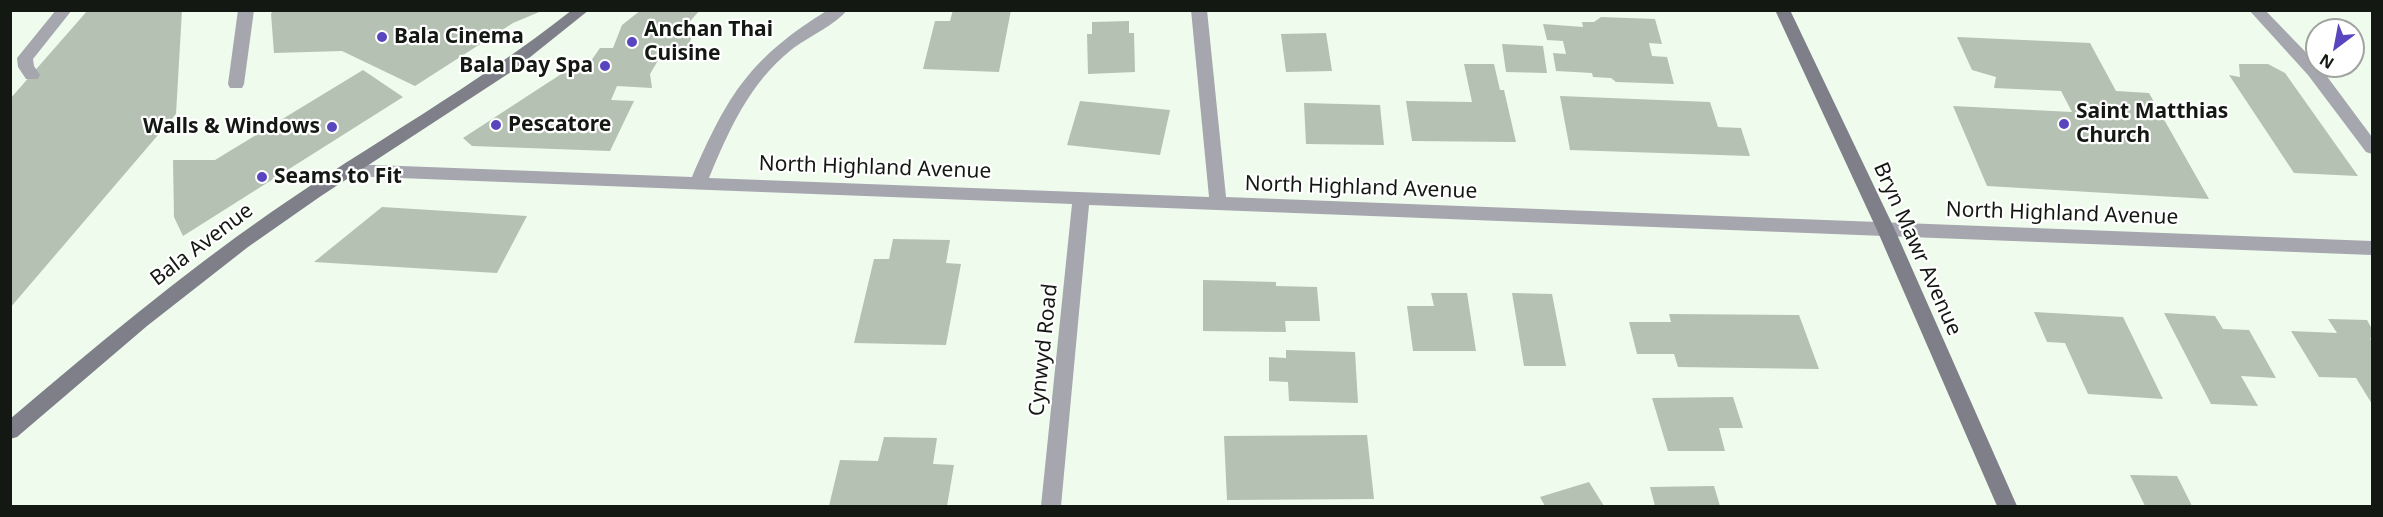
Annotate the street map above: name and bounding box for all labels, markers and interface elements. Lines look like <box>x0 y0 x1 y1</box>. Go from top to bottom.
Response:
place label: Anchan Thai Cuisine <box>644 17 773 67</box>
north arrow <box>2305 18 2365 78</box>
place label: Bala Cinema <box>394 24 524 50</box>
marker: Bala Cinema <box>375 30 389 44</box>
marker: Anchan Thai Cuisine <box>625 35 639 49</box>
text: N <box>2315 49 2338 74</box>
place label: Bala Day Spa <box>459 53 593 79</box>
marker: Bala Day Spa <box>598 59 612 73</box>
place label: Saint Matthias Church <box>2076 99 2228 149</box>
place label: Pescatore <box>508 112 611 138</box>
place label: Walls & Windows <box>143 114 320 140</box>
marker: Saint Matthias Church <box>2057 117 2071 131</box>
marker: Pescatore <box>489 118 503 132</box>
marker: Walls & Windows <box>325 120 339 134</box>
street label: North Highland Avenue <box>758 151 992 185</box>
street label: Bryn Mawr Avenue <box>1868 159 1966 339</box>
place label: Seams to Fit <box>274 164 402 190</box>
marker: Seams to Fit <box>255 170 269 184</box>
street label: North Highland Avenue <box>1244 171 1478 205</box>
street label: North Highland Avenue <box>1945 197 2179 231</box>
street label: Bala Avenue <box>146 198 258 292</box>
street label: Cynwyd Road <box>1025 283 1063 417</box>

